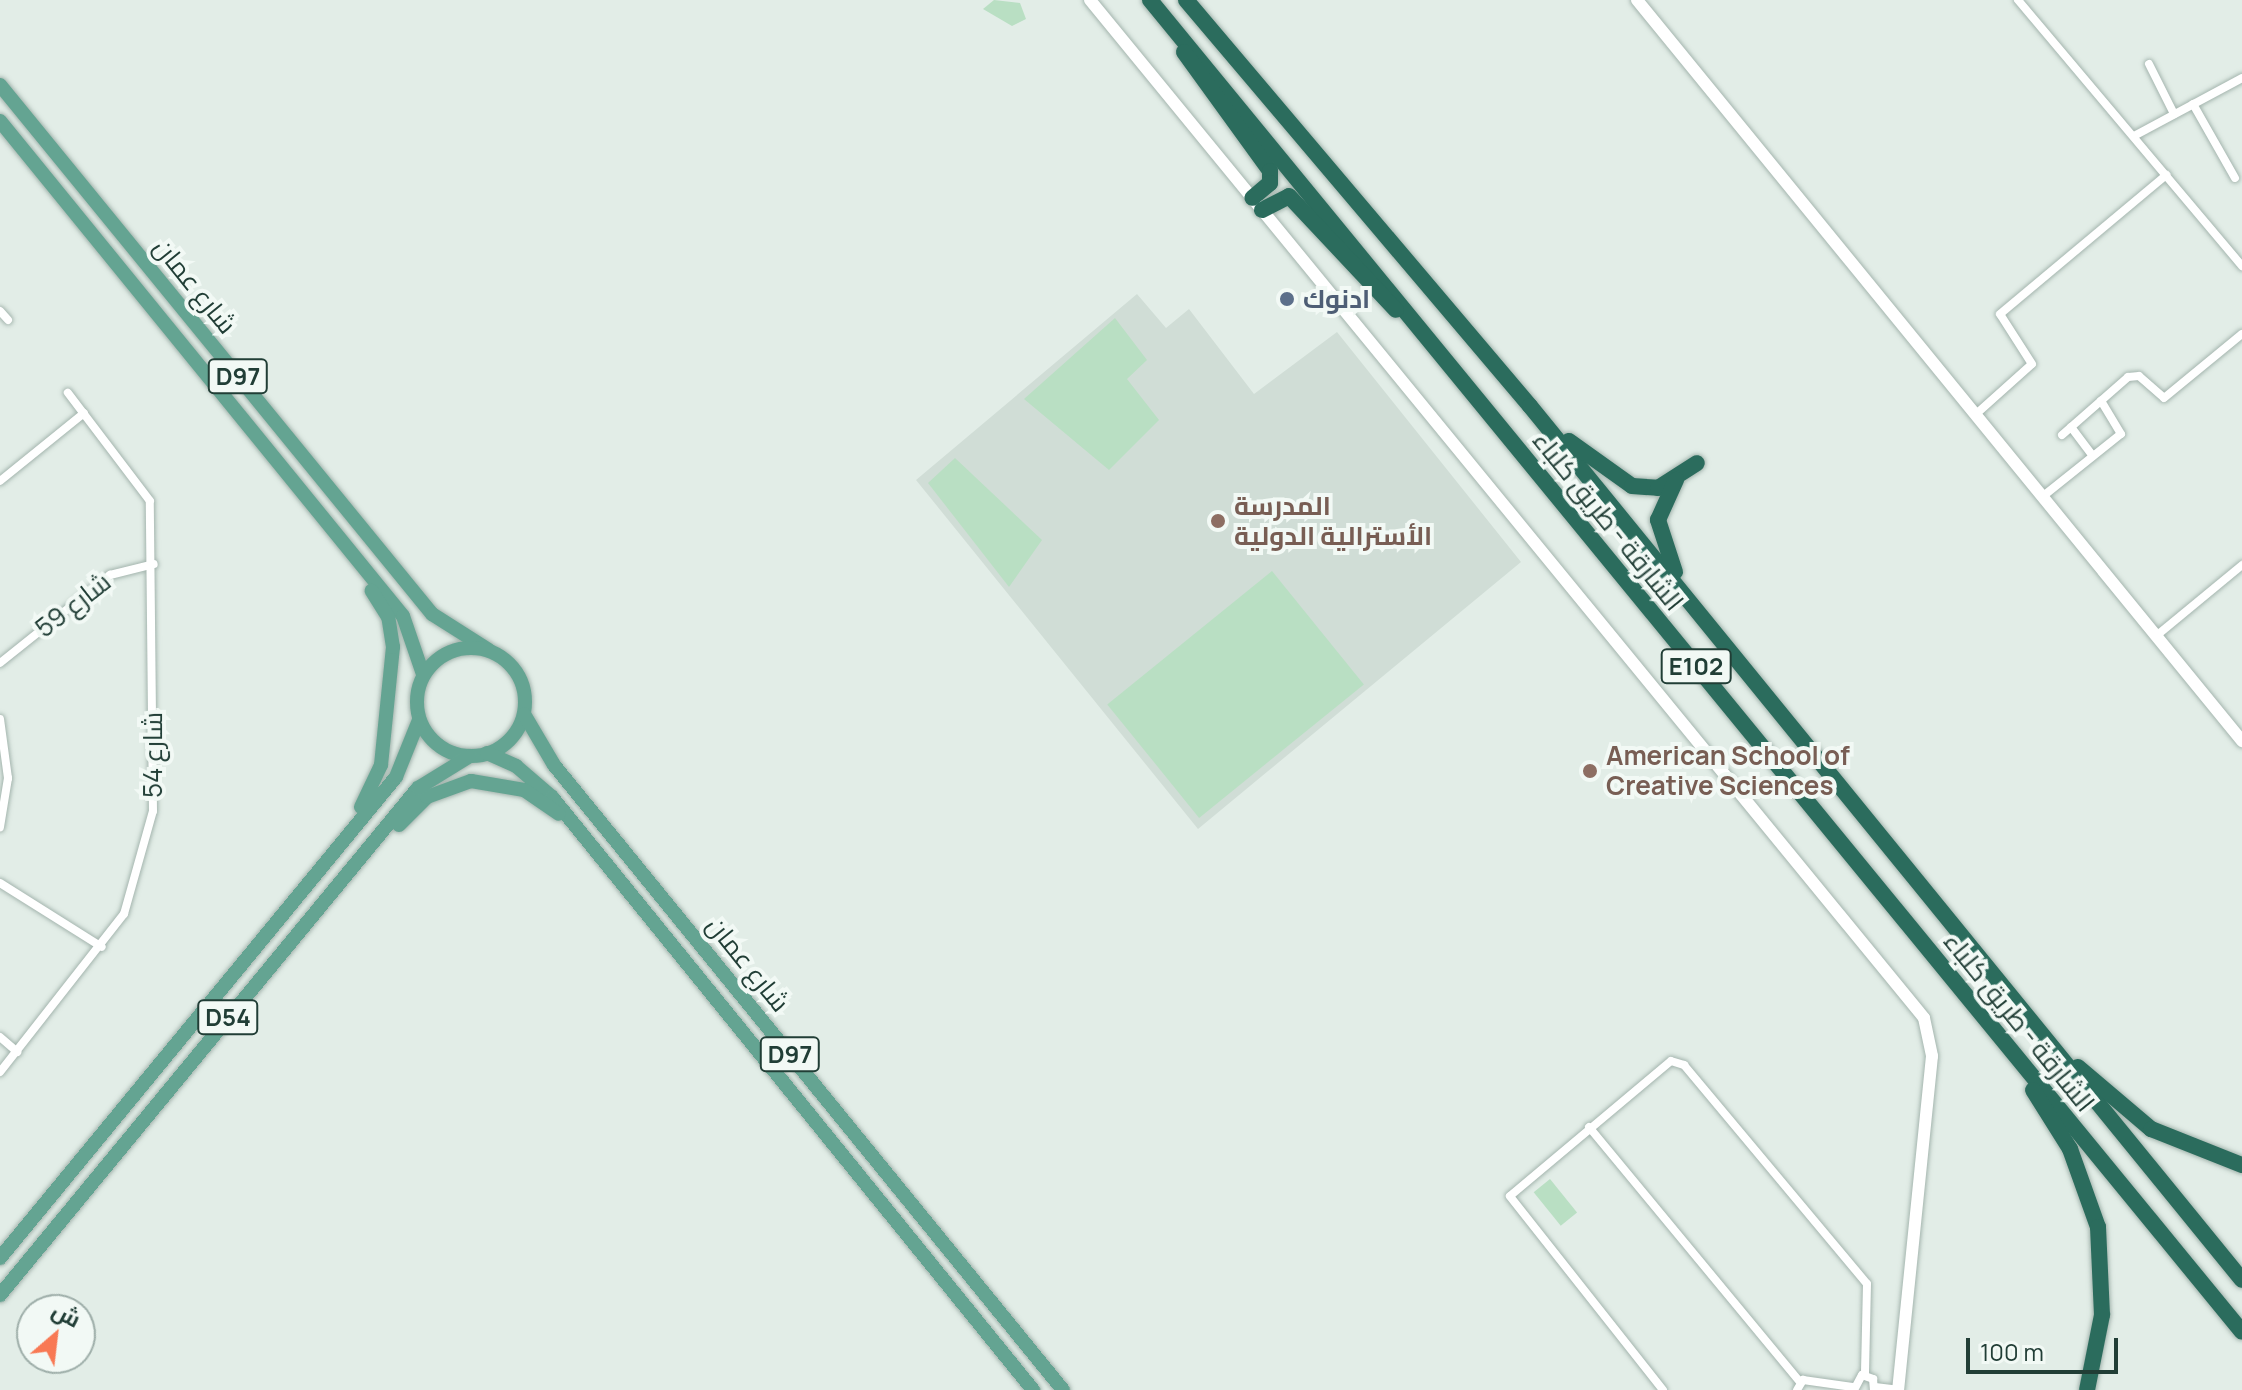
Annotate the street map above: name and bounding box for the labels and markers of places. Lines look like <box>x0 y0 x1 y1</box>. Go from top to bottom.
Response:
place label: ادنوك <box>1303 283 1370 315</box>
marker: ادنوك <box>1278 290 1296 308</box>
place label: المدرسة الأسترالية الدولية <box>1234 490 1432 552</box>
marker: المدرسة الأسترالية الدولية <box>1209 512 1227 530</box>
place label: American School of Creative Sciences <box>1606 740 1850 802</box>
marker: American School of Creative Sciences <box>1581 762 1599 780</box>

